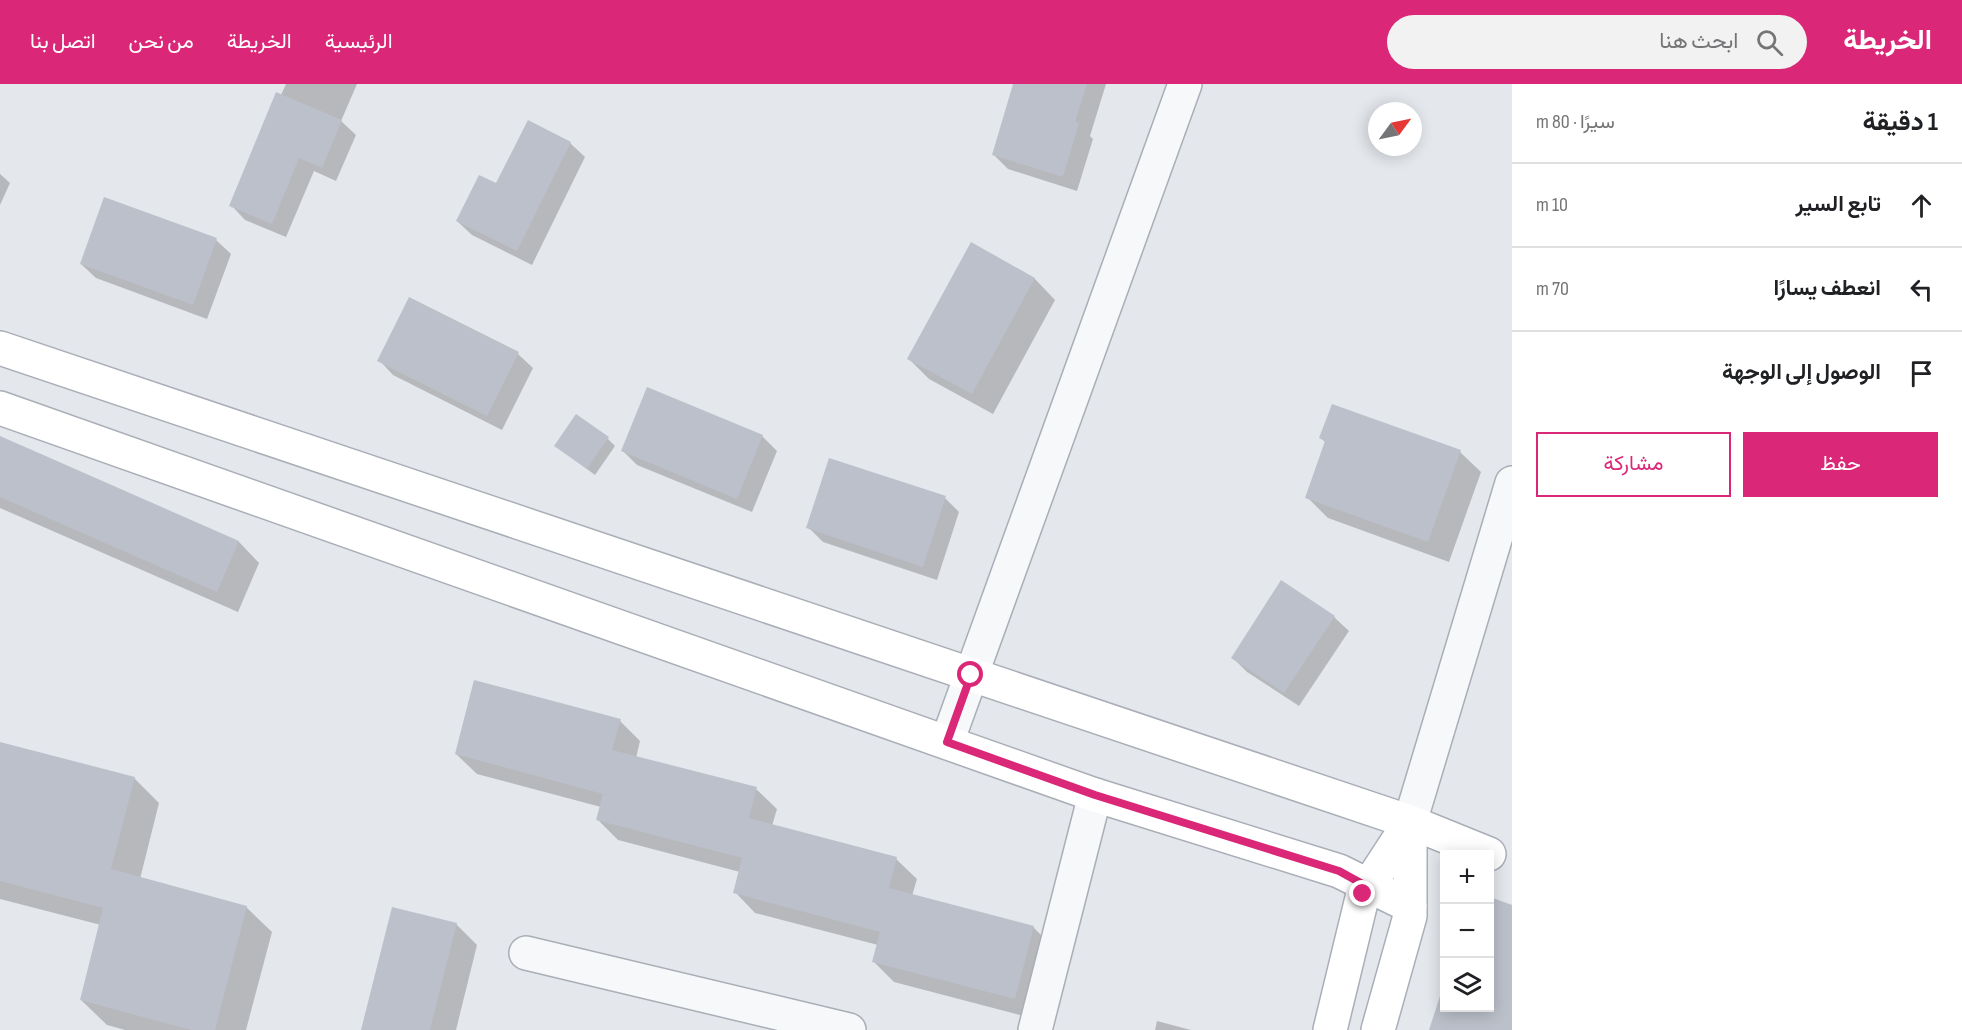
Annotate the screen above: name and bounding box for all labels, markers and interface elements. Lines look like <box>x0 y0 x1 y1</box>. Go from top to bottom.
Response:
search box <box>1387 15 1807 69</box>
text: الخريطة <box>1843 24 1932 57</box>
icon: search <box>1753 26 1786 59</box>
text: ابحث هنا <box>1659 28 1738 55</box>
text: اتصل بنا <box>30 29 96 54</box>
text: من نحن <box>129 29 194 54</box>
text: الخريطة <box>227 29 292 54</box>
text: الرئيسية <box>325 29 393 54</box>
north arrow <box>1368 102 1422 156</box>
text: 1 دقيقة <box>1862 107 1938 138</box>
text: سيرًا · 80 m <box>1536 110 1615 134</box>
icon: ahead <box>1905 189 1938 222</box>
text: تابع السير <box>1796 191 1881 218</box>
text: 10 m <box>1536 193 1568 217</box>
icon: left <box>1905 273 1938 306</box>
text: انعطف يسارًا <box>1773 275 1881 302</box>
text: 70 m <box>1536 277 1569 301</box>
icon: arrive <box>1905 357 1938 390</box>
text: الوصول إلى الوجهة <box>1722 359 1881 386</box>
button: مشاركة <box>1536 432 1731 497</box>
button: حفظ <box>1743 432 1938 497</box>
route start <box>957 661 983 687</box>
map controls <box>1440 850 1494 1012</box>
button: + <box>1440 850 1494 904</box>
route end <box>1349 880 1375 906</box>
button: − <box>1440 904 1494 958</box>
button: layers <box>1440 958 1494 1012</box>

